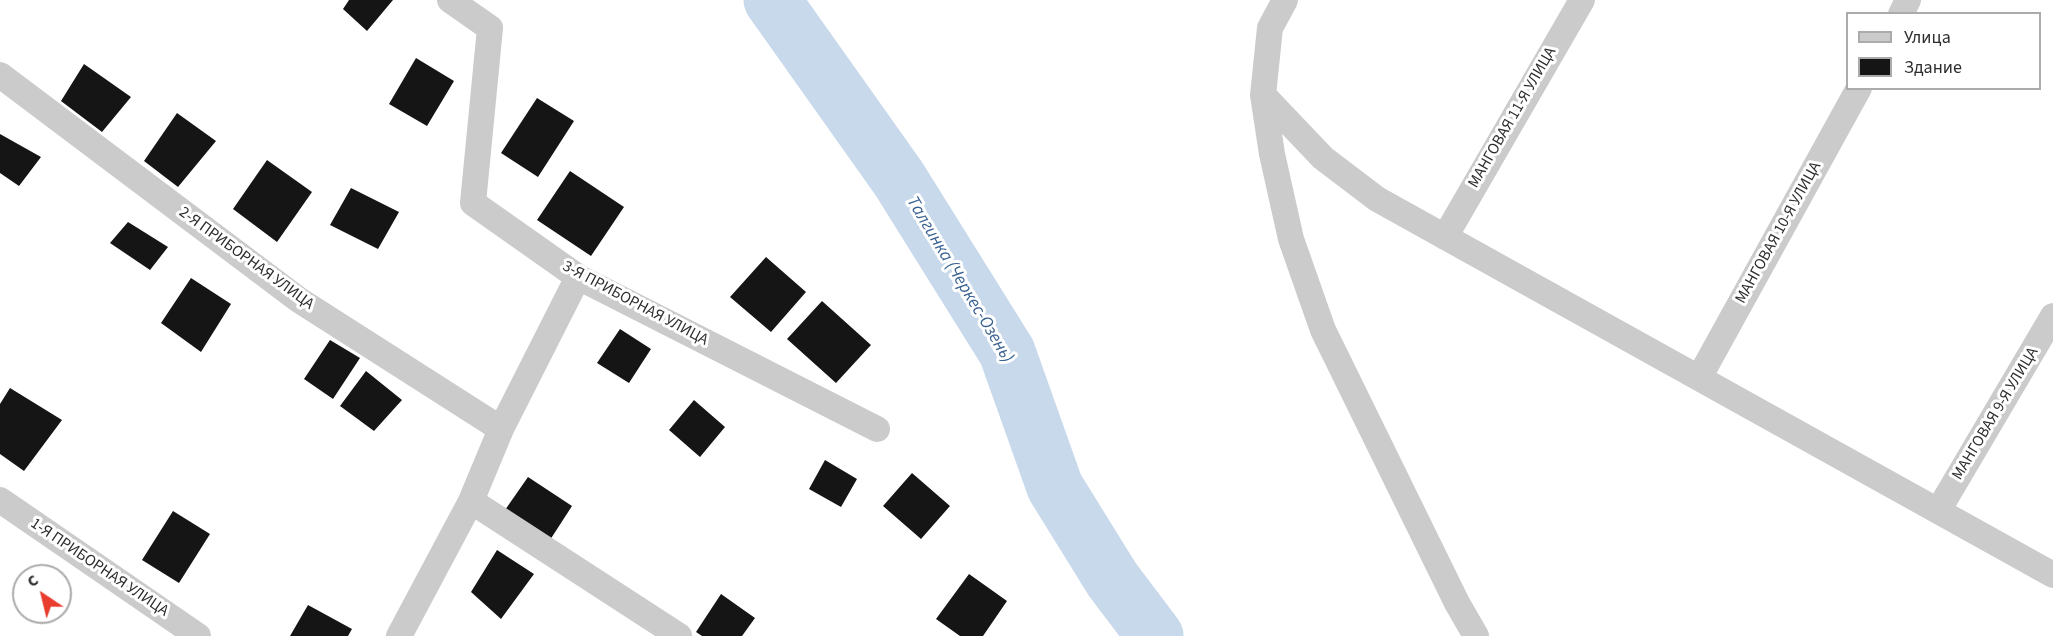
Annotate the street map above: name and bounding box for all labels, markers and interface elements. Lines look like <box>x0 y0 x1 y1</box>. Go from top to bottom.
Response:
legend <box>1846 12 2041 90</box>
text: Улица <box>1904 25 1951 50</box>
street label: МАНГОВАЯ 11-Я УЛИЦА <box>1465 44 1561 192</box>
text: Здание <box>1904 55 1962 80</box>
street label: МАНГОВАЯ 10-Я УЛИЦА <box>1732 159 1826 307</box>
water label: Талгинка (Черкес-Озень) <box>901 193 1017 367</box>
street label: 2-Я ПРИБОРНАЯ УЛИЦА <box>175 204 317 314</box>
street label: 3-Я ПРИБОРНАЯ УЛИЦА <box>559 257 711 351</box>
street label: МАНГОВАЯ 9-Я УЛИЦА <box>1949 344 2043 484</box>
street label: 1-Я ПРИБОРНАЯ УЛИЦА <box>26 515 172 621</box>
north arrow <box>12 564 72 624</box>
text: С <box>23 569 43 593</box>

